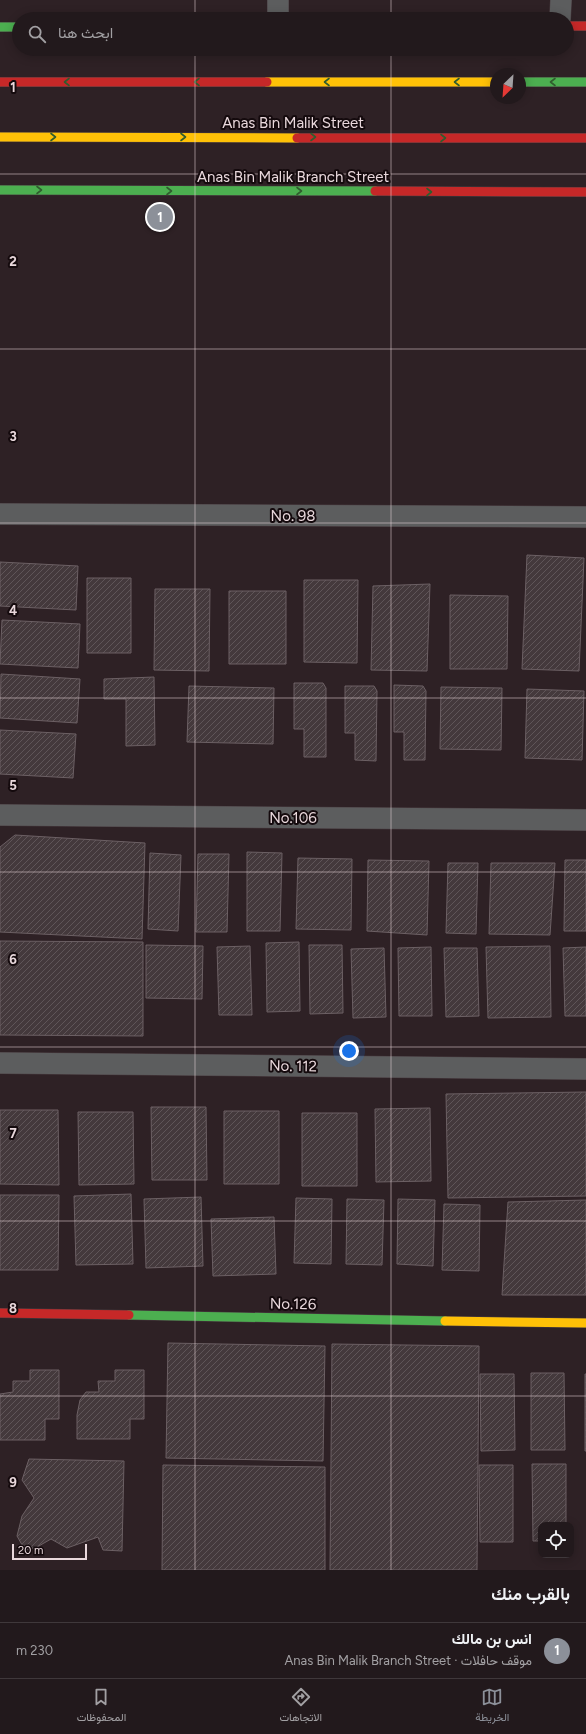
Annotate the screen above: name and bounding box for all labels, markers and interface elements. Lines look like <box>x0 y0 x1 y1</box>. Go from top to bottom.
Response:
search box <box>12 12 574 56</box>
icon: search <box>26 23 48 45</box>
text: ابحث هنا <box>58 24 113 42</box>
north arrow <box>490 68 526 104</box>
one-way arrow <box>64 78 70 86</box>
one-way arrow <box>194 78 200 86</box>
one-way arrow <box>324 78 330 86</box>
one-way arrow <box>454 78 460 86</box>
one-way arrow <box>550 78 556 86</box>
text: 1 <box>10 80 16 95</box>
street label: Anas Bin Malik Street <box>222 114 364 132</box>
one-way arrow <box>50 133 56 141</box>
one-way arrow <box>180 133 186 141</box>
one-way arrow <box>310 133 316 141</box>
one-way arrow <box>440 134 446 142</box>
street label: Anas Bin Malik Branch Street <box>197 168 389 186</box>
one-way arrow <box>36 186 42 194</box>
one-way arrow <box>166 187 172 195</box>
one-way arrow <box>296 187 302 195</box>
one-way arrow <box>426 188 432 196</box>
pin: 1 <box>147 202 173 232</box>
text: 2 <box>9 254 17 269</box>
text: 3 <box>9 429 17 444</box>
street label: No. 98 <box>271 507 315 525</box>
text: 4 <box>9 603 17 618</box>
text: 5 <box>9 778 17 793</box>
street label: No.106 <box>269 809 317 827</box>
text: 6 <box>9 952 17 967</box>
your location <box>339 1041 359 1061</box>
street label: No. 112 <box>269 1057 317 1075</box>
text: 7 <box>9 1126 17 1141</box>
street label: No.126 <box>270 1295 317 1313</box>
text: 8 <box>9 1301 17 1316</box>
text: 9 <box>9 1475 17 1490</box>
map controls <box>538 1522 574 1558</box>
button: locate <box>538 1522 574 1558</box>
scale bar <box>12 1542 87 1561</box>
text: 20 m <box>18 1544 43 1557</box>
text: بالقرب منك <box>491 1584 570 1604</box>
text: انس بن مالك <box>452 1630 532 1648</box>
text: 230 m <box>16 1643 53 1658</box>
text: 1 <box>554 1643 560 1658</box>
text: موقف حافلات · Anas Bin Malik Branch Street <box>285 1653 532 1668</box>
tab: المحفوظات <box>77 1686 126 1727</box>
tab: الاتجاهات <box>279 1686 322 1727</box>
tab: الخريطة <box>475 1686 509 1727</box>

